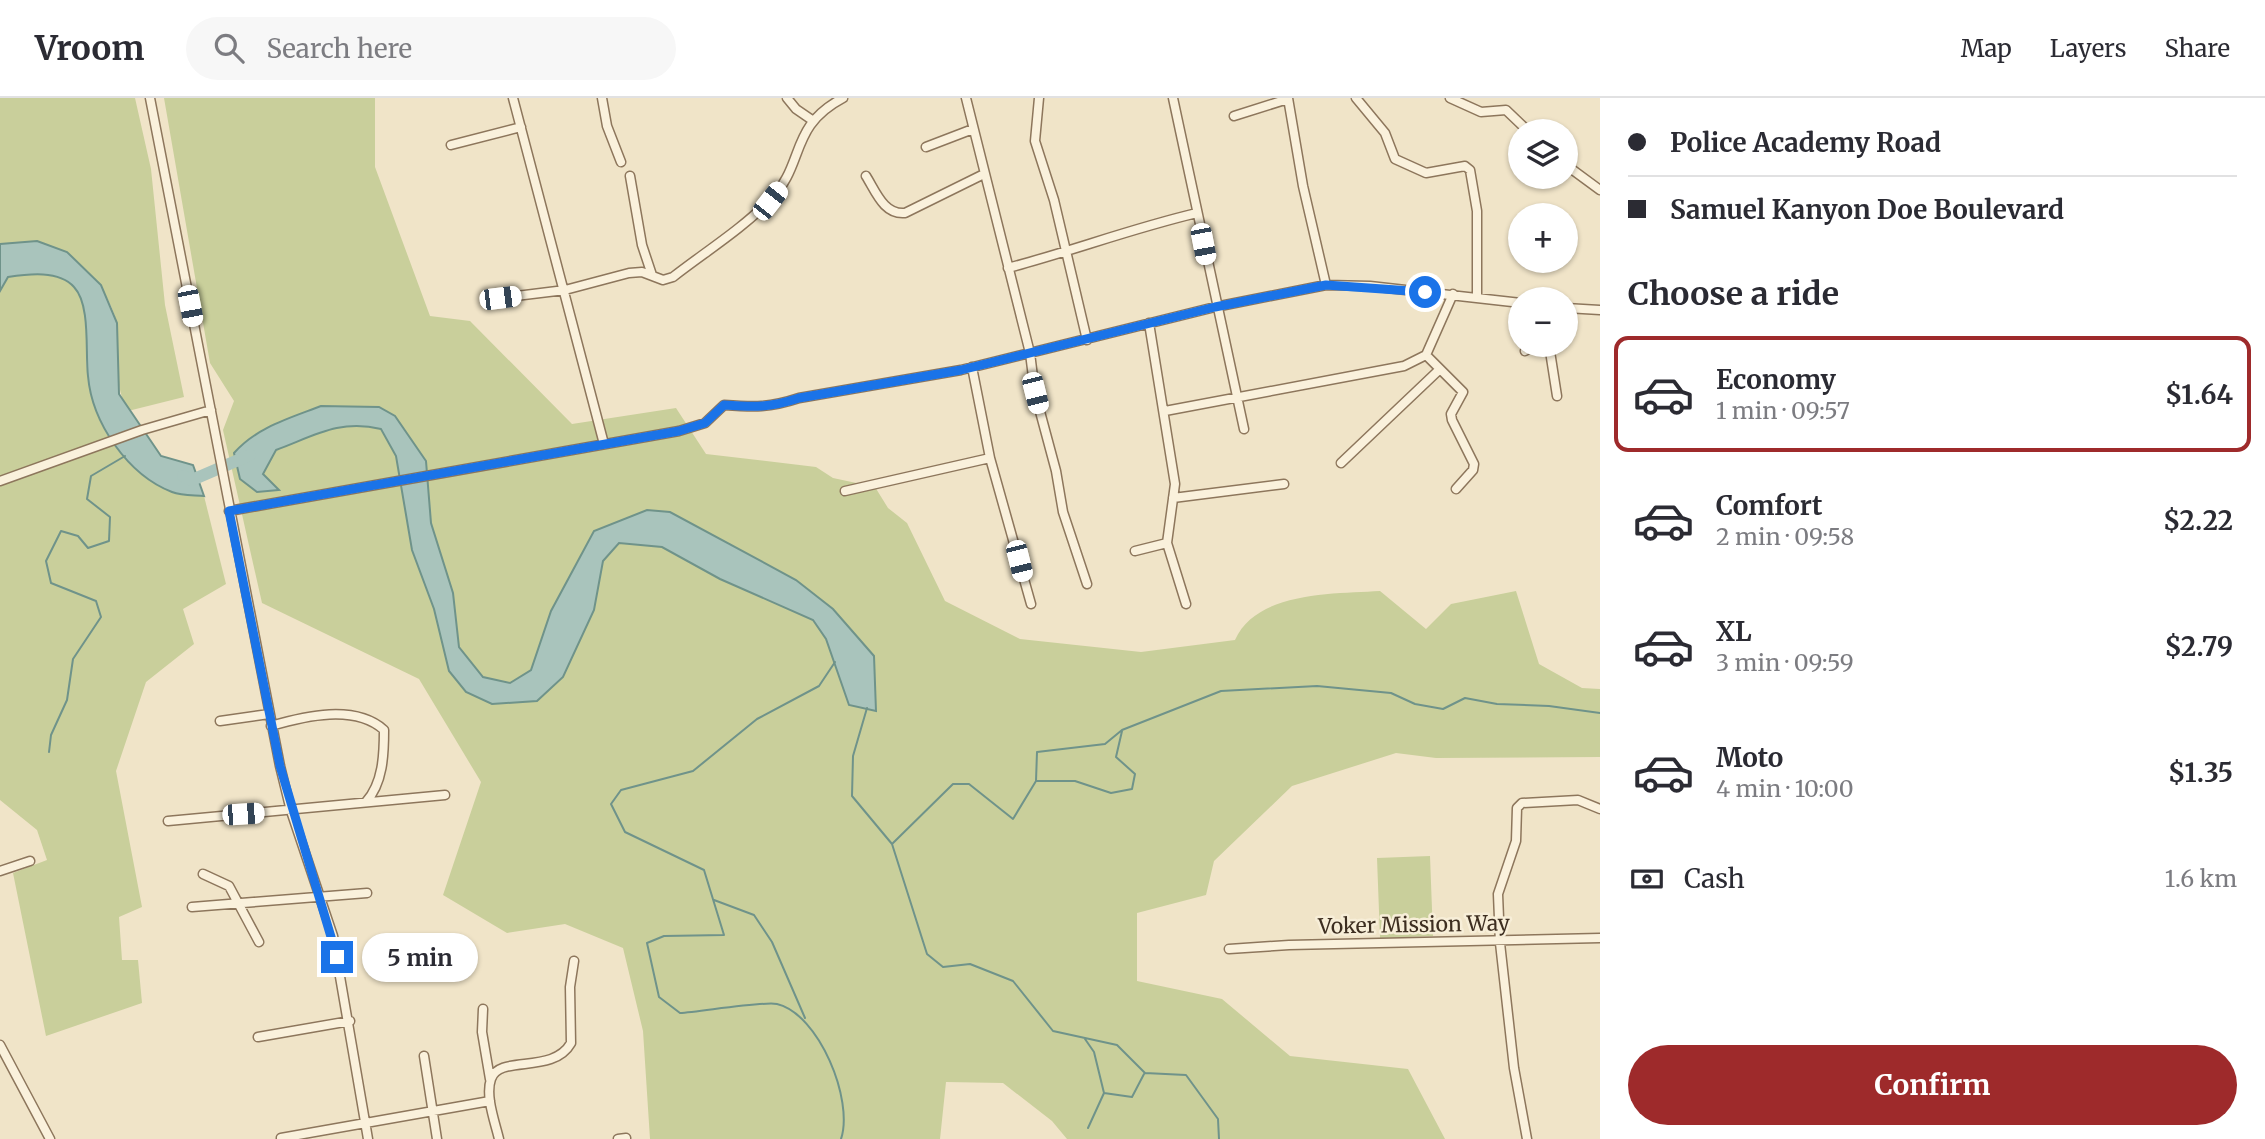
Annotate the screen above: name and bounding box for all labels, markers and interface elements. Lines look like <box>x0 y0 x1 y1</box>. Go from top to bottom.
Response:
search box <box>186 17 676 80</box>
text: Vroom <box>35 28 144 69</box>
icon: search <box>210 29 248 67</box>
text: Search here <box>266 32 412 65</box>
text: Map <box>1961 33 2012 64</box>
text: Layers <box>2050 33 2126 64</box>
text: Share <box>2164 33 2230 64</box>
map controls <box>1508 119 1578 357</box>
button: layers <box>1508 119 1578 189</box>
text: Police Academy Road <box>1670 126 1941 159</box>
car <box>749 178 792 224</box>
text: Samuel Kanyon Doe Boulevard <box>1670 193 2064 226</box>
button: + <box>1508 203 1578 273</box>
car <box>1189 221 1218 267</box>
text: Choose a ride <box>1628 274 1839 314</box>
route start <box>1409 276 1441 308</box>
car <box>176 283 205 329</box>
car <box>478 285 523 311</box>
button: − <box>1508 287 1578 357</box>
icon: car <box>1632 363 1695 426</box>
text: Economy <box>1716 363 1836 396</box>
car <box>1020 370 1051 416</box>
text: $1.64 <box>2165 378 2233 411</box>
text: 1 min · 09:57 <box>1716 396 1850 425</box>
icon: car <box>1632 489 1695 552</box>
text: Comfort <box>1716 489 1822 522</box>
text: $2.22 <box>2163 504 2233 537</box>
text: 2 min · 09:58 <box>1716 522 1854 551</box>
car <box>1004 538 1035 584</box>
icon: car <box>1632 615 1695 678</box>
text: XL <box>1716 615 1752 648</box>
text: $2.79 <box>2165 630 2233 663</box>
text: 3 min · 09:59 <box>1716 648 1854 677</box>
icon: car <box>1632 741 1695 804</box>
text: Moto <box>1716 741 1783 774</box>
text: $1.35 <box>2168 756 2233 789</box>
text: 4 min · 10:00 <box>1716 774 1854 803</box>
car <box>222 802 265 826</box>
icon: cash <box>1628 860 1666 898</box>
text: Cash <box>1684 862 1745 895</box>
text: 1.6 km <box>2165 864 2237 893</box>
street label: Voker Mission Way <box>1317 909 1511 940</box>
callout: 5 min <box>362 932 477 982</box>
route end <box>321 941 353 973</box>
text: 5 min <box>387 943 453 972</box>
button: Confirm <box>1628 1045 2237 1125</box>

